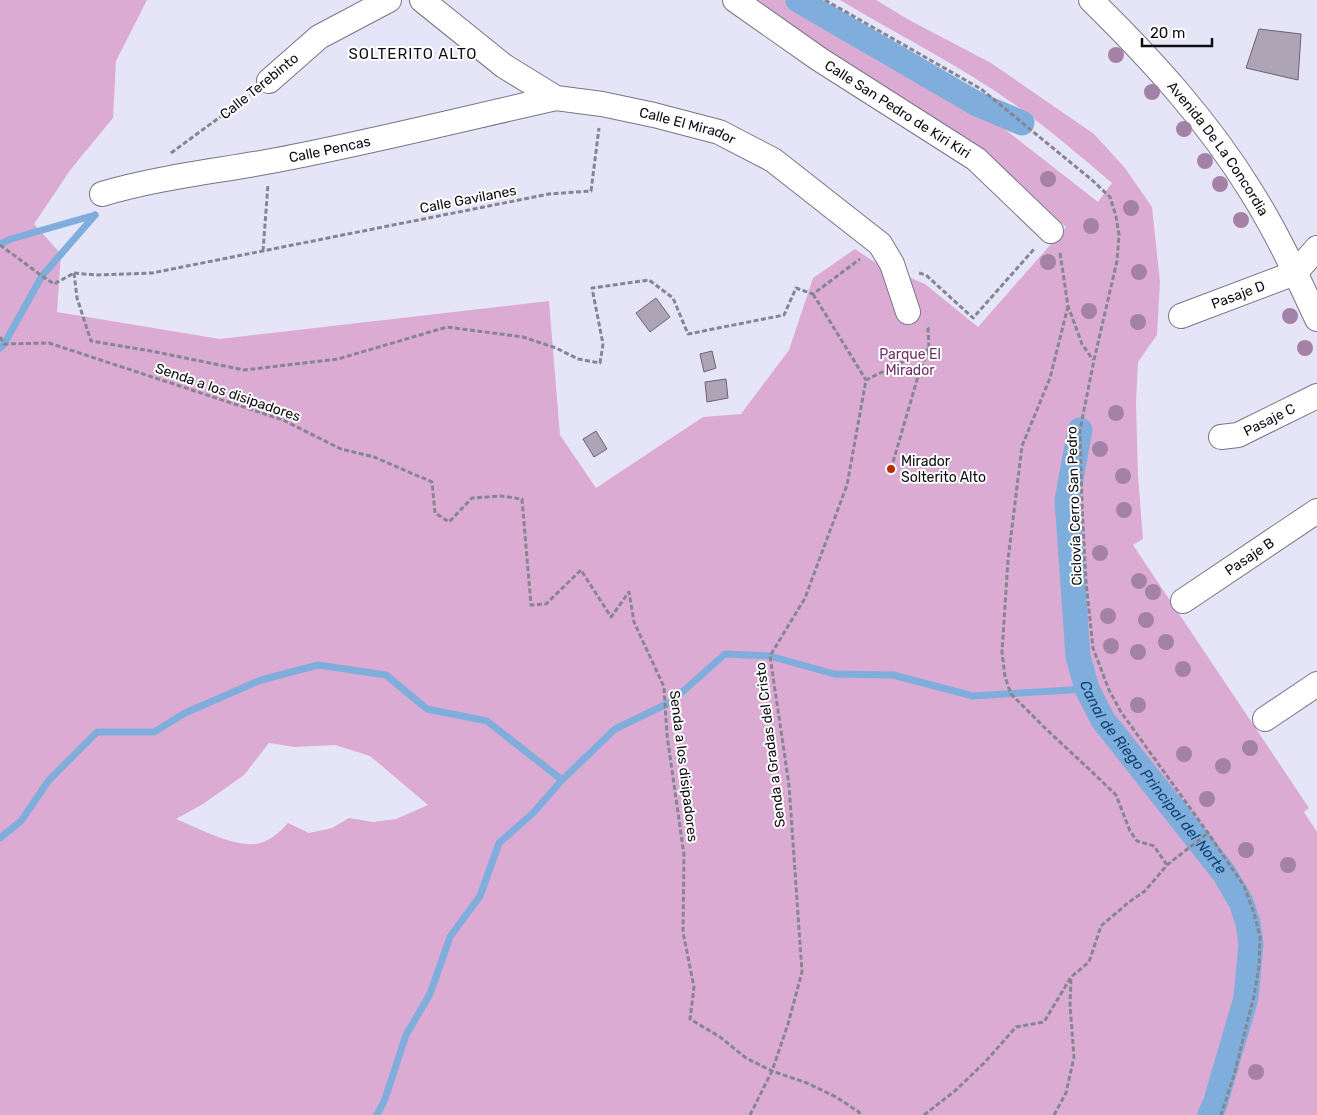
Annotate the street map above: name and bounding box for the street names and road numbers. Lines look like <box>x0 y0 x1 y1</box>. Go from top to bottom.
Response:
street label: Calle Terebinto <box>217 50 302 123</box>
street label: Calle San Pedro de Kiri Kiri <box>821 57 973 162</box>
street label: Avenida De La Concordia <box>1163 78 1272 219</box>
street label: Calle El Mirador <box>638 104 739 148</box>
street label: Calle Pencas <box>287 133 372 167</box>
street label: Calle Gavilanes <box>418 182 518 217</box>
street label: Pasaje D <box>1209 277 1268 313</box>
street label: Senda a los disipadores <box>153 360 303 425</box>
street label: Pasaje C <box>1241 400 1298 440</box>
street label: Ciclovía Cerro San Pedro <box>1063 426 1086 586</box>
street label: Pasaje B <box>1222 534 1278 579</box>
street label: Senda a Gradas del Cristo <box>752 661 789 829</box>
street label: Senda a los disipadores <box>666 689 701 843</box>

